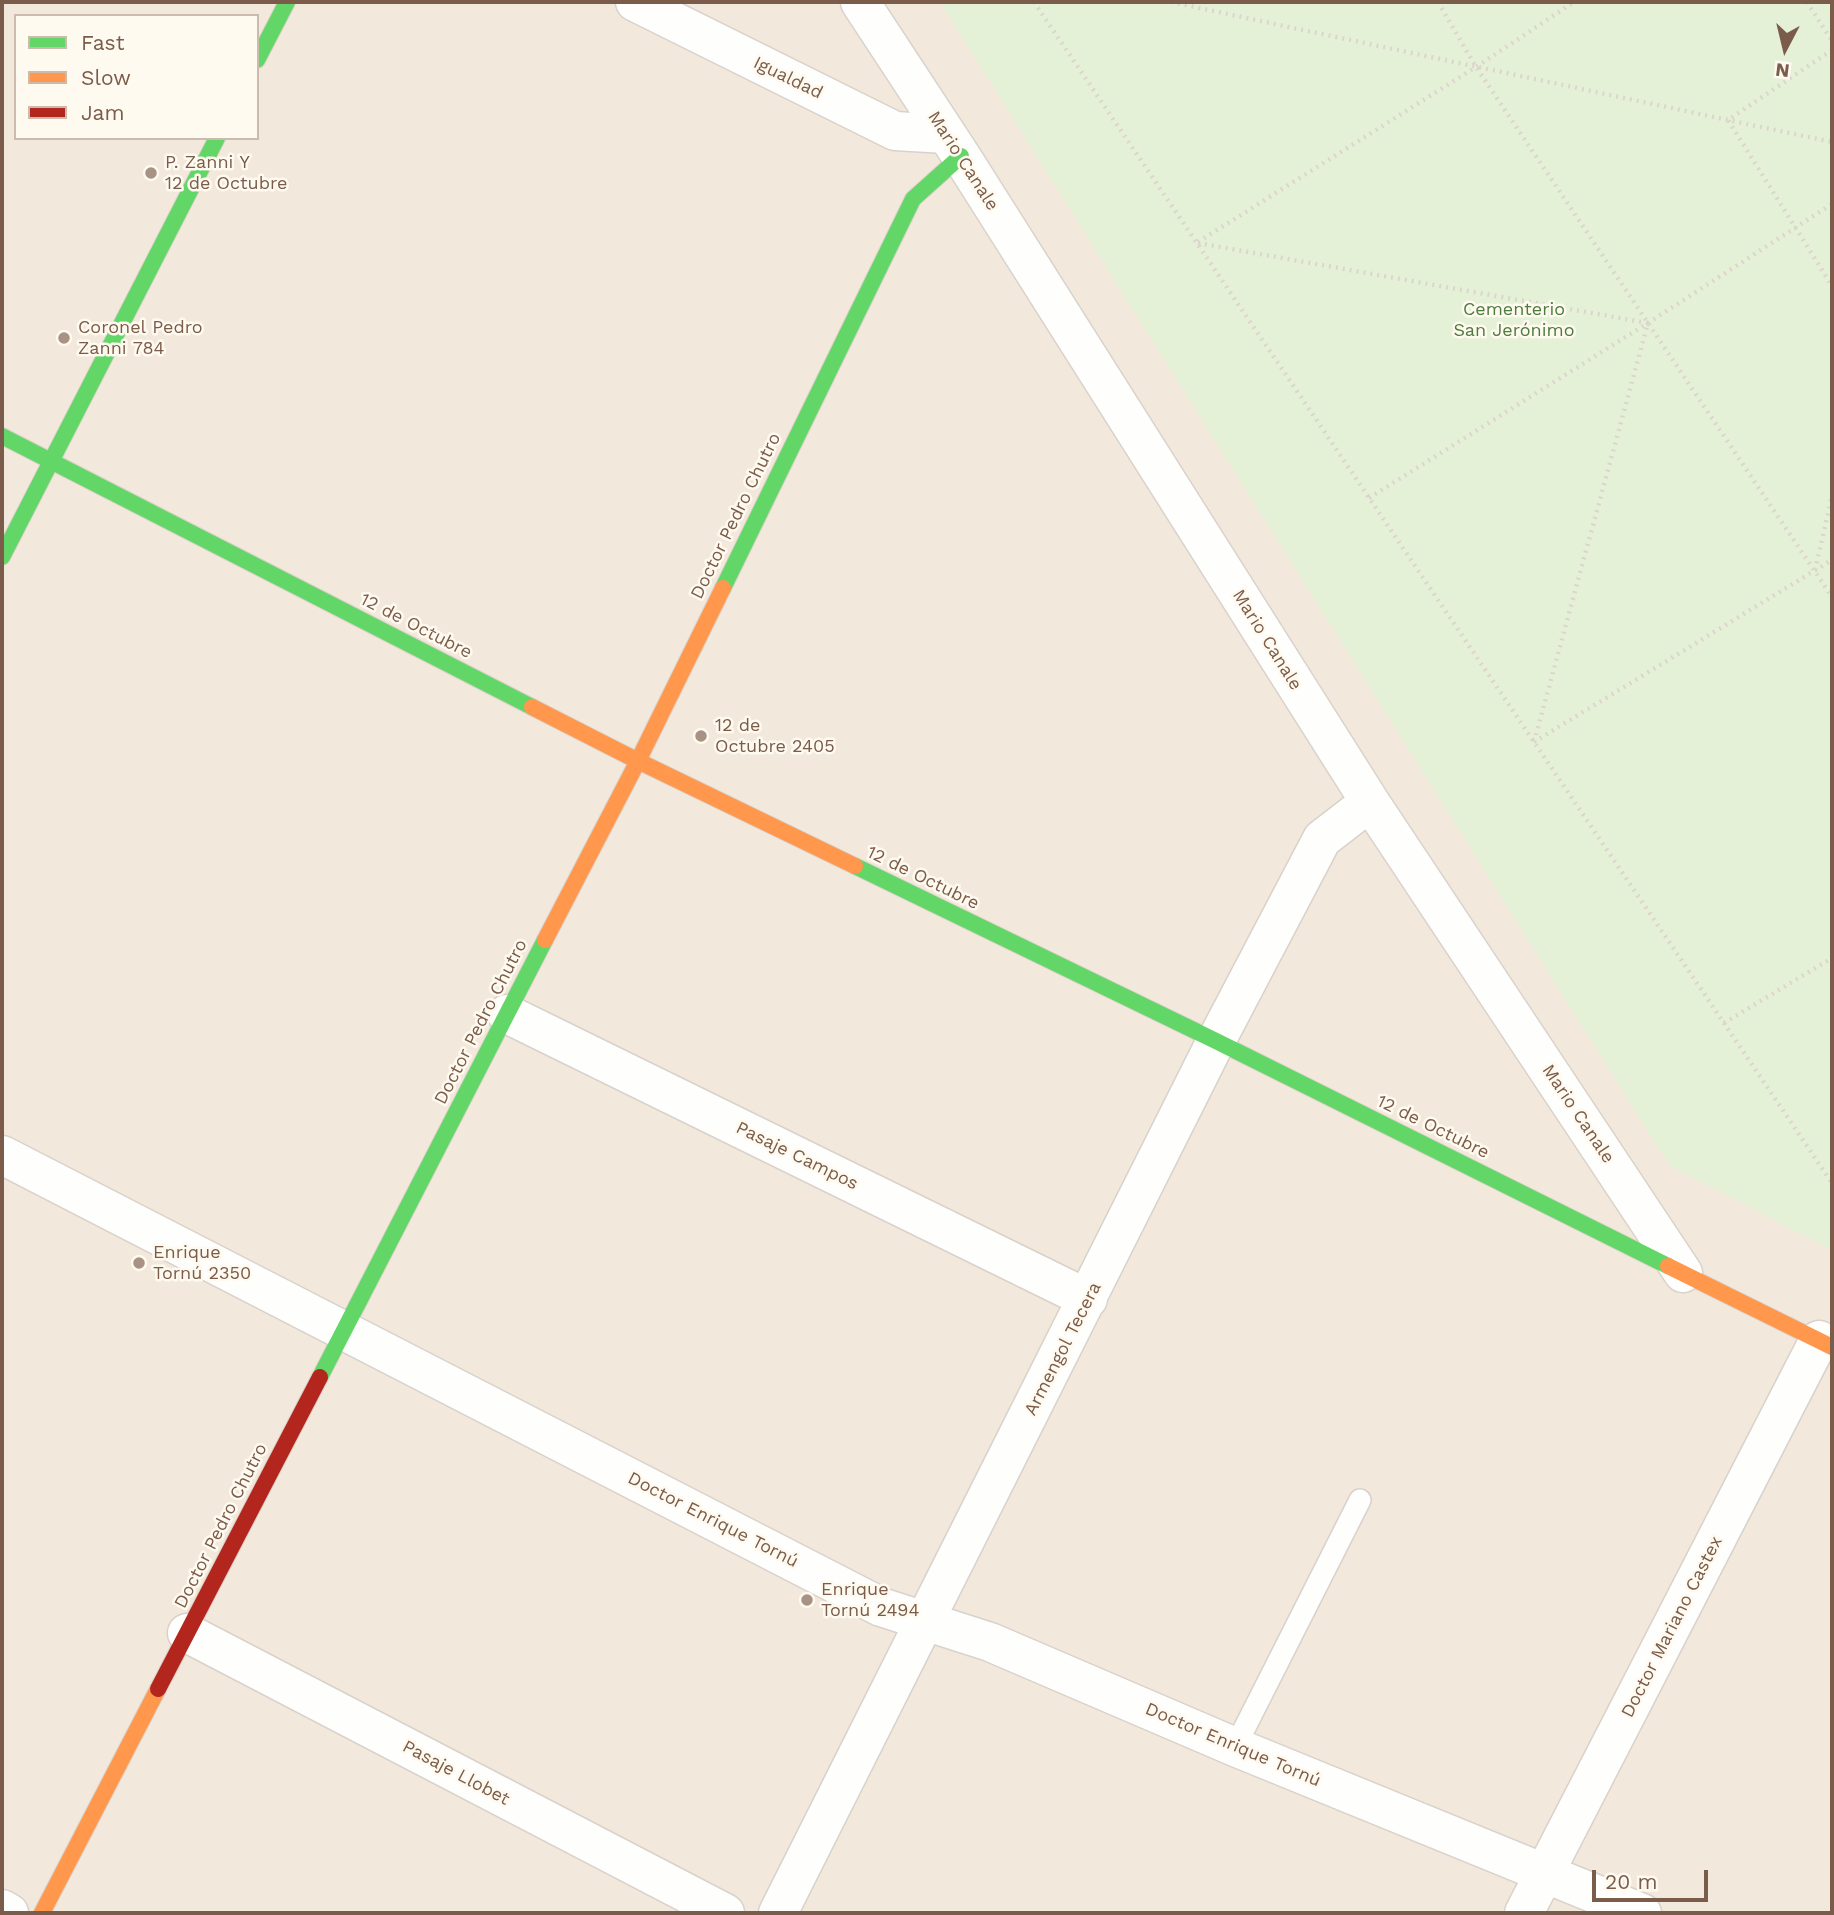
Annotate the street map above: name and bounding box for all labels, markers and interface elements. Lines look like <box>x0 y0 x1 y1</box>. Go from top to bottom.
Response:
legend <box>14 14 259 140</box>
north arrow <box>1750 14 1820 84</box>
text: Fast <box>81 30 125 55</box>
street label: Igualdad <box>750 52 826 104</box>
text: N <box>1774 58 1791 83</box>
text: Slow <box>81 65 131 90</box>
text: Jam <box>81 100 124 125</box>
street label: Mario Canale <box>923 107 1003 215</box>
place label: P. Zanni Y 12 de Octubre <box>165 152 287 194</box>
marker: P. Zanni Y 12 de Octubre <box>143 165 159 181</box>
park label: Cementerio San Jerónimo <box>1454 299 1574 342</box>
place label: Coronel Pedro Zanni 784 <box>78 317 203 360</box>
marker: Coronel Pedro Zanni 784 <box>56 330 72 346</box>
street label: Doctor Pedro Chutro <box>686 429 786 603</box>
street label: Mario Canale <box>1228 586 1306 694</box>
street label: 12 de Octubre <box>357 589 475 663</box>
place label: 12 de Octubre 2405 <box>715 715 835 758</box>
marker: 12 de Octubre 2405 <box>693 728 709 744</box>
street label: 12 de Octubre <box>863 841 983 915</box>
street label: Doctor Pedro Chutro <box>430 936 532 1108</box>
street label: Mario Canale <box>1537 1061 1619 1167</box>
street label: 12 de Octubre <box>1373 1090 1493 1164</box>
street label: Pasaje Campos <box>732 1117 862 1195</box>
place label: Enrique Tornú 2350 <box>153 1242 251 1284</box>
marker: Enrique Tornú 2350 <box>131 1255 147 1271</box>
street label: Armengol Tecera <box>1020 1279 1106 1419</box>
street label: Doctor Pedro Chutro <box>170 1440 272 1612</box>
street label: Doctor Enrique Tornú <box>624 1468 802 1572</box>
street label: Doctor Mariano Castex <box>1617 1533 1727 1721</box>
place label: Enrique Tornú 2494 <box>821 1579 919 1622</box>
marker: Enrique Tornú 2494 <box>799 1592 815 1608</box>
street label: Doctor Enrique Tornú <box>1142 1698 1324 1792</box>
street label: Pasaje Llobet <box>399 1736 513 1810</box>
scale bar <box>1596 1856 1712 1900</box>
text: 20 m <box>1605 1869 1657 1894</box>

